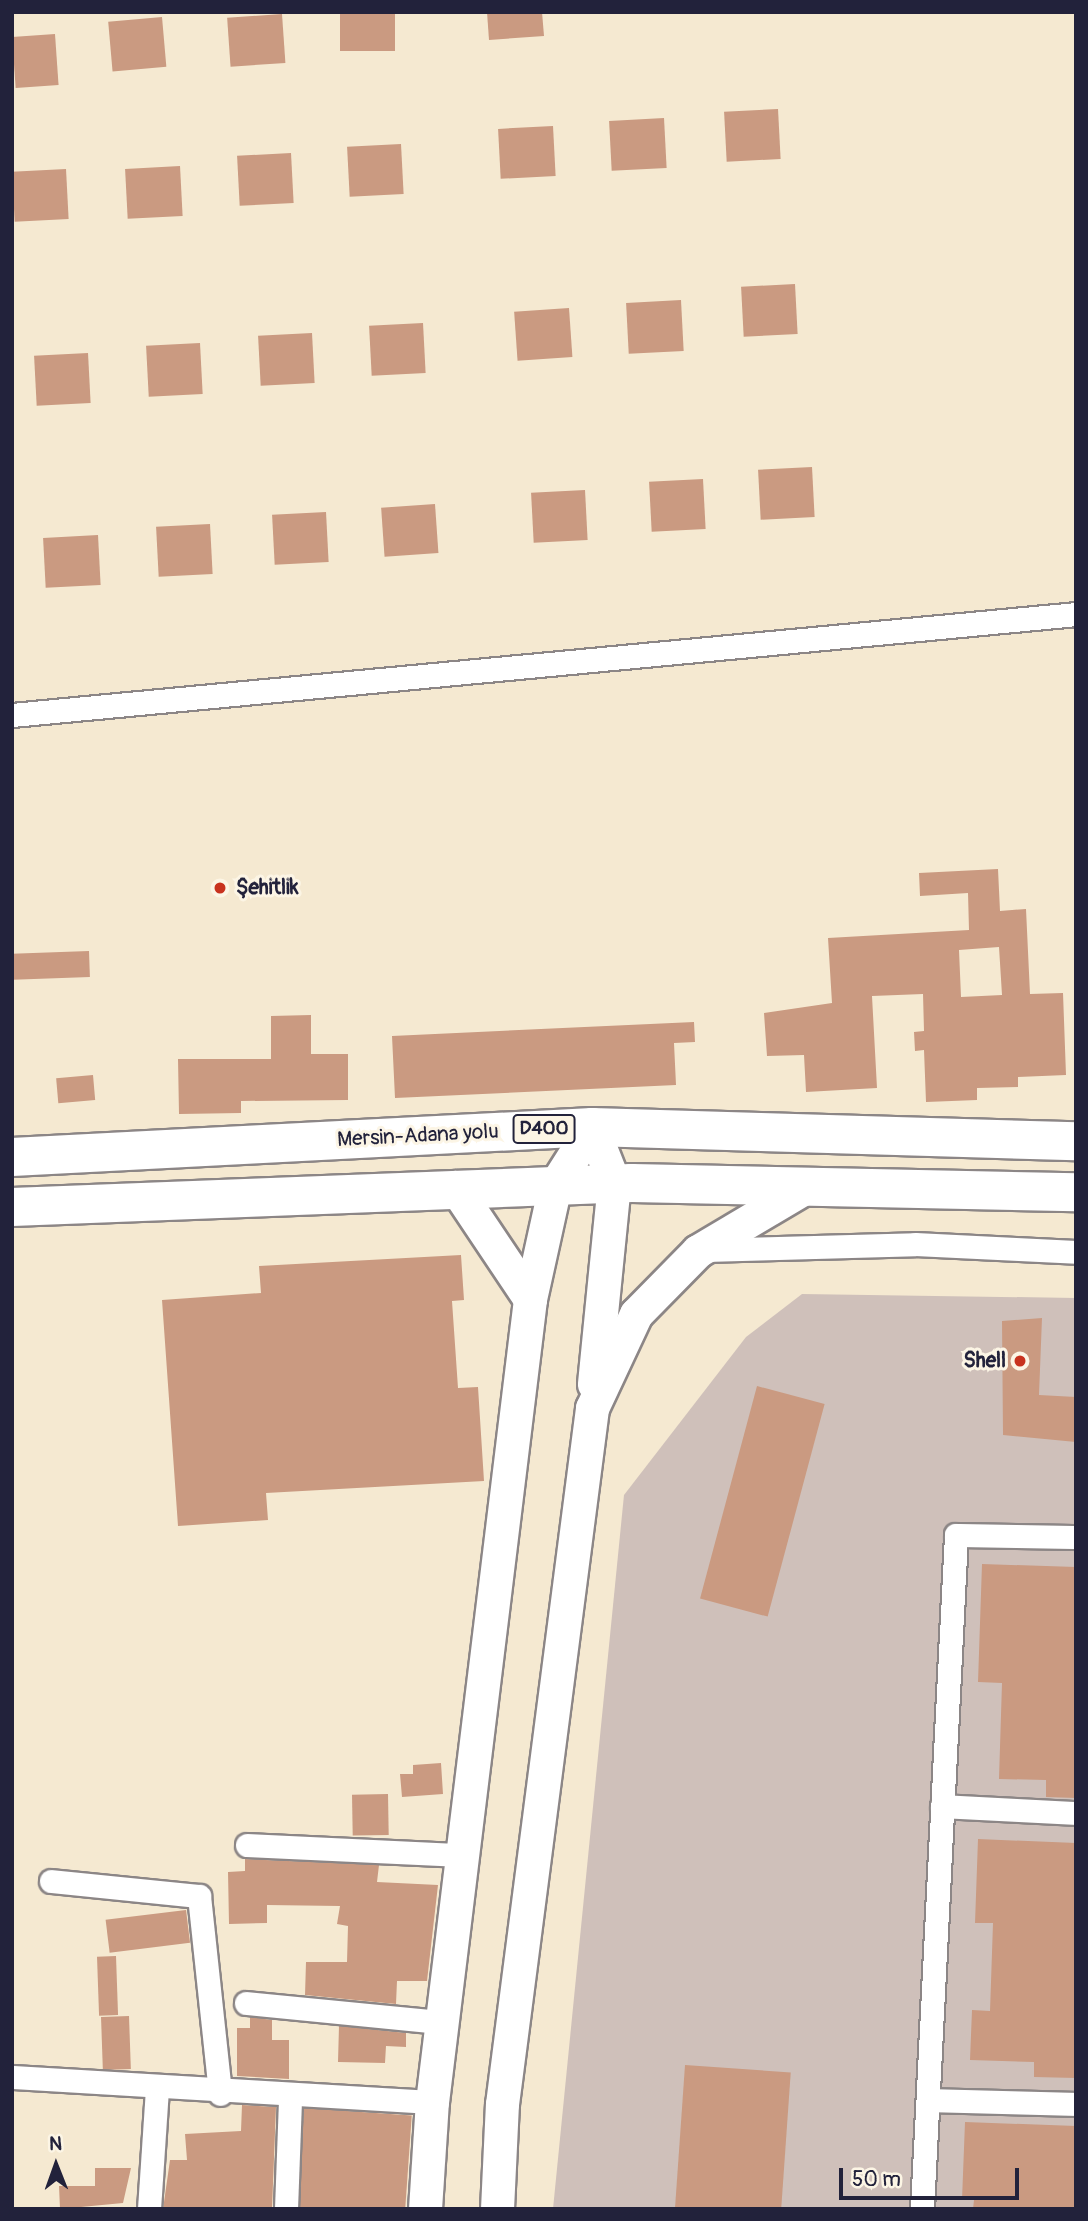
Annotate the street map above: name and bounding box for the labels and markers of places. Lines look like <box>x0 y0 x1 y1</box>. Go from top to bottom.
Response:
place label: Şehitlik <box>236 875 299 901</box>
marker: Şehitlik <box>210 878 230 898</box>
place label: Shell <box>964 1348 1006 1374</box>
marker: Shell <box>1012 1353 1028 1369</box>

